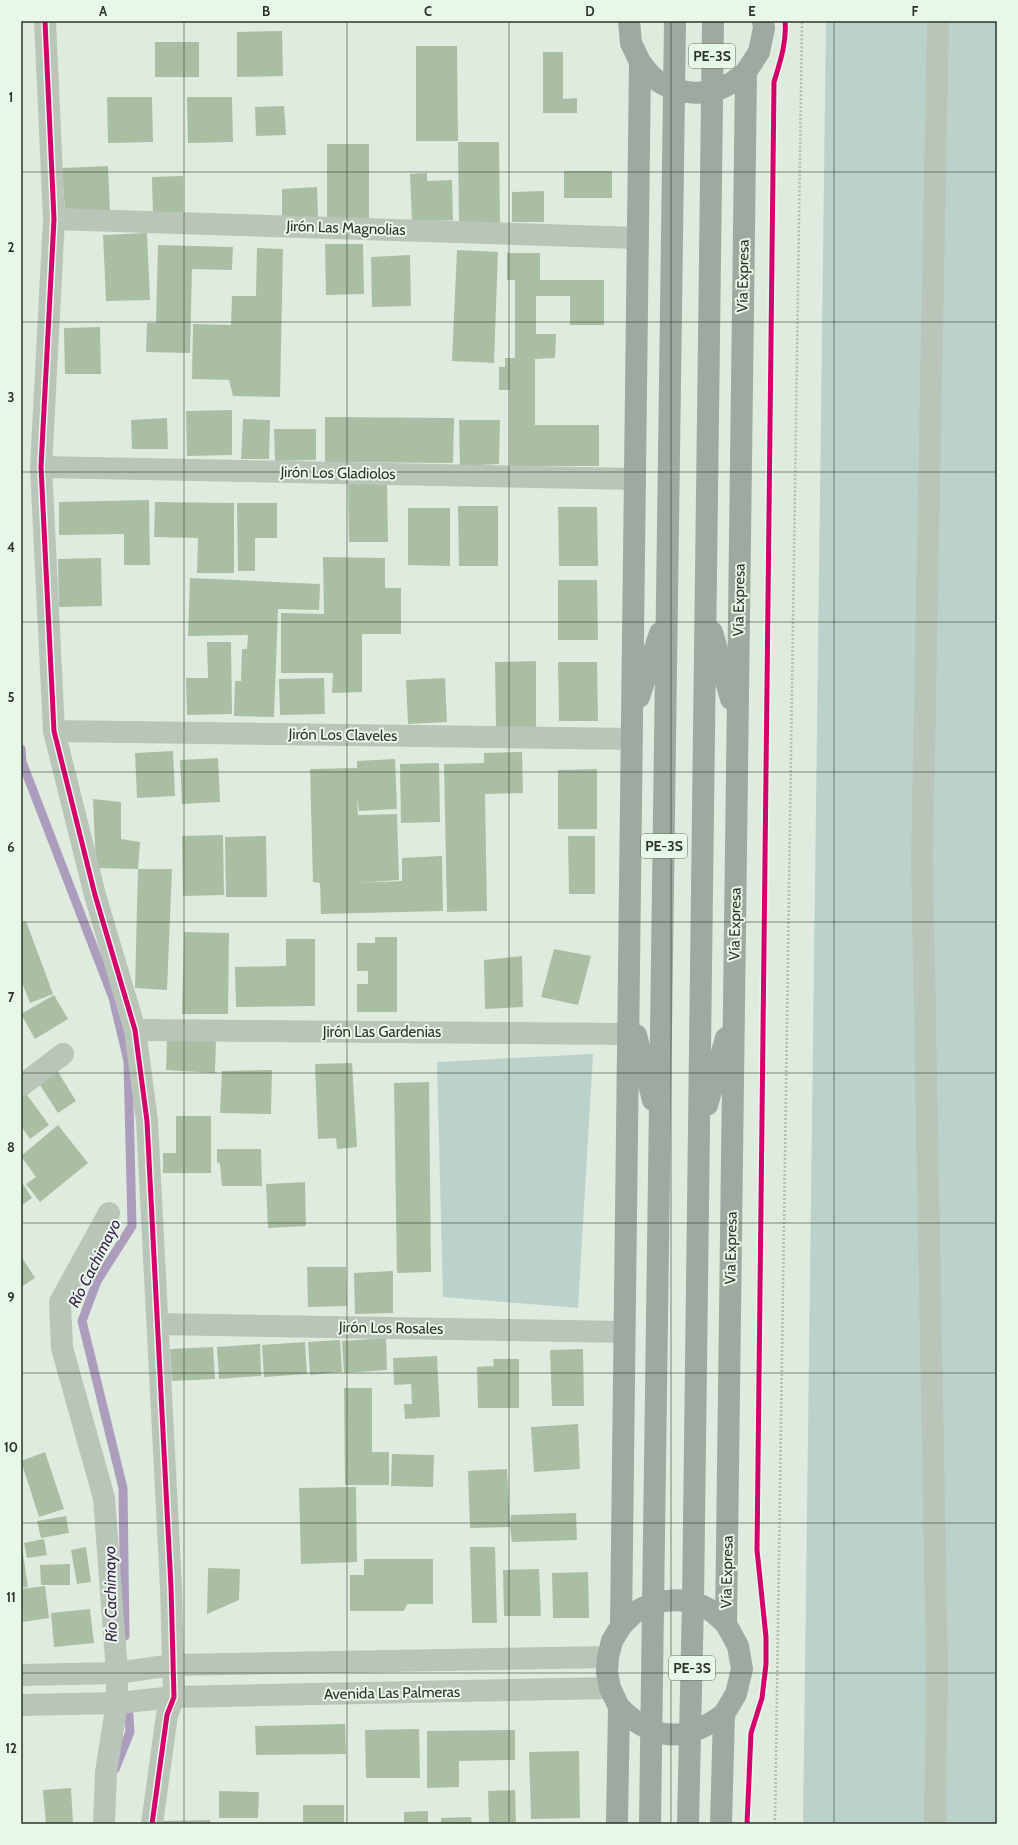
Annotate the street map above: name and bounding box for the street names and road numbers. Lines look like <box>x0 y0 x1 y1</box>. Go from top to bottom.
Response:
road number: PE-3S <box>689 44 735 68</box>
street label: Jirón Las Magnolias <box>285 217 406 239</box>
street label: Vía Expresa <box>733 239 753 313</box>
street label: Jirón Los Gladiolos <box>279 463 396 483</box>
street label: Vía Expresa <box>729 563 749 637</box>
street label: Jirón Los Claveles <box>288 725 397 745</box>
road number: PE-3S <box>641 834 687 858</box>
street label: Vía Expresa <box>725 887 745 961</box>
street label: Jirón Las Gardenias <box>322 1023 441 1041</box>
street label: Vía Expresa <box>721 1211 741 1285</box>
street label: Jirón Los Rosales <box>338 1318 443 1338</box>
street label: Vía Expresa <box>717 1535 737 1609</box>
road number: PE-3S <box>669 1656 715 1680</box>
street label: Avenida Las Palmeras <box>324 1683 460 1703</box>

